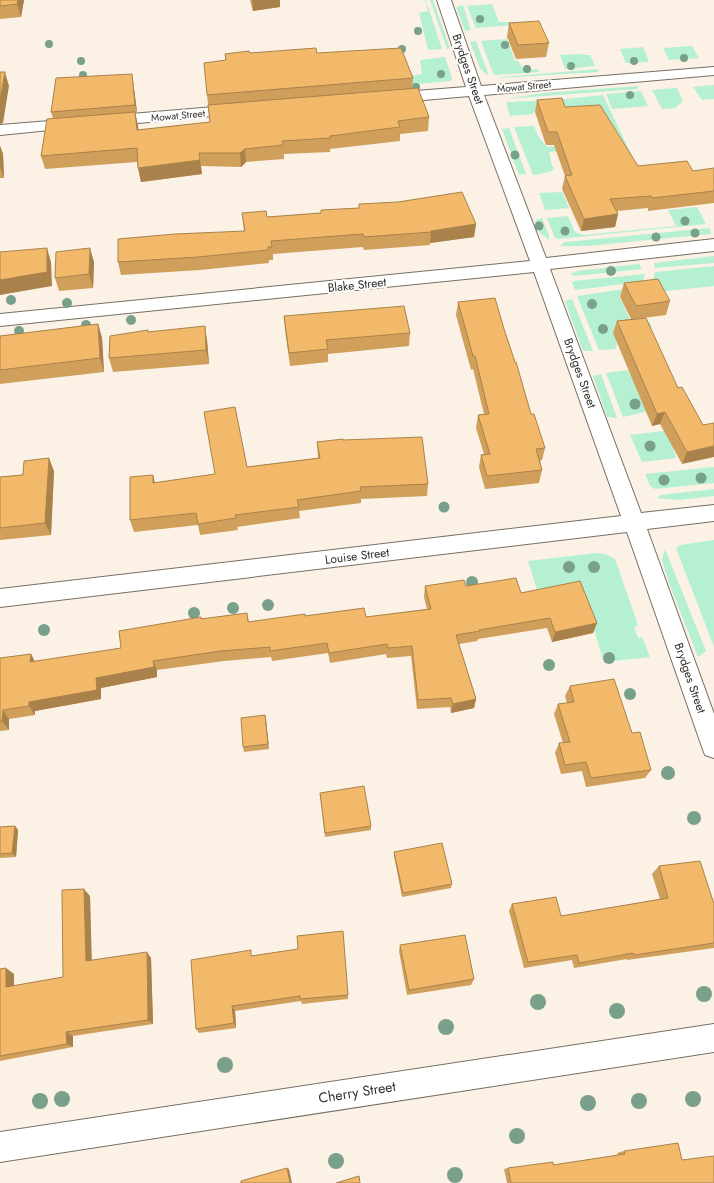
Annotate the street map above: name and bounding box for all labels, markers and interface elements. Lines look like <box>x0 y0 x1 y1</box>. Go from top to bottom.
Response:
street label: Brydges Street <box>448 31 488 107</box>
street label: Mowat Street <box>496 77 552 96</box>
street label: Mowat Street <box>150 106 206 125</box>
street label: Blake Street <box>327 273 387 297</box>
street label: Brydges Street <box>559 335 601 411</box>
street label: Louise Street <box>324 543 390 569</box>
street label: Brydges Street <box>670 640 710 716</box>
street label: Cherry Street <box>317 1076 398 1108</box>

